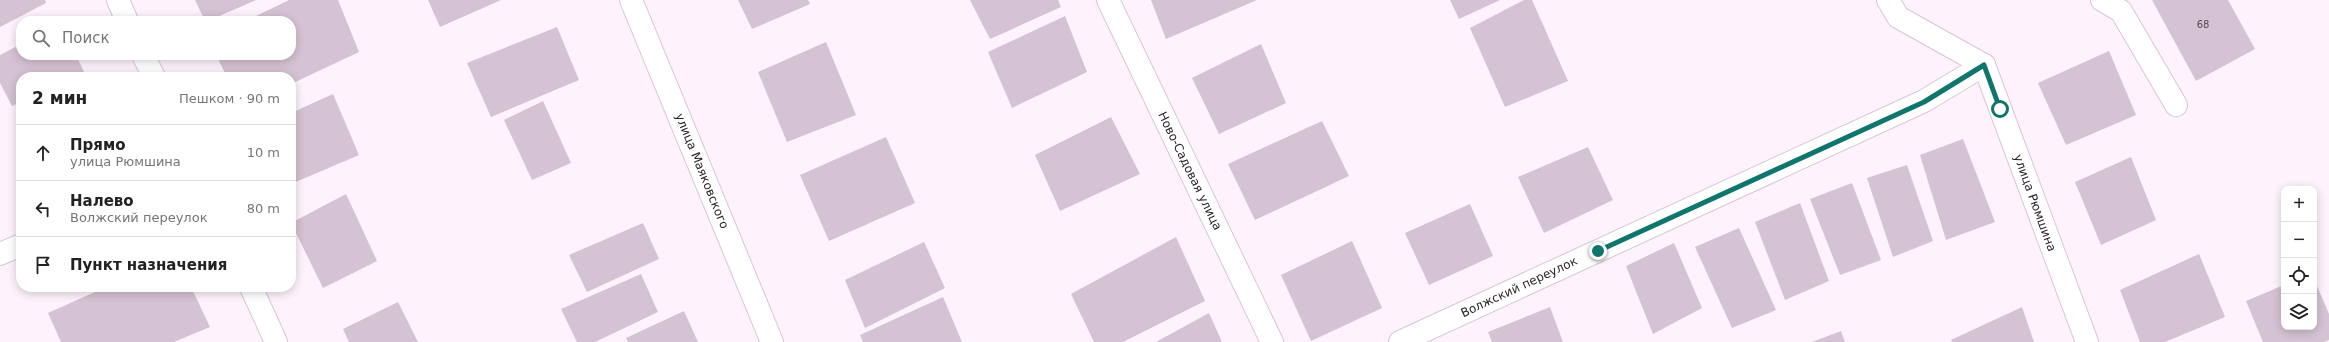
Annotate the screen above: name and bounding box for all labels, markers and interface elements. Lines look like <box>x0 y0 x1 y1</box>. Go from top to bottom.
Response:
search box <box>16 16 296 60</box>
house number: 68 <box>2197 19 2209 30</box>
icon: search <box>30 27 52 49</box>
text: Поиск <box>62 29 110 47</box>
text: 2 мин <box>32 88 87 108</box>
text: Пешком · 90 m <box>179 91 280 106</box>
route start <box>1991 100 2009 118</box>
street label: Ново-Садовая улица <box>1155 109 1225 233</box>
street label: улица Маяковского <box>672 111 732 231</box>
text: Прямо <box>70 136 126 154</box>
icon: ahead <box>32 142 54 164</box>
text: 10 m <box>247 145 280 160</box>
street label: улица Рюмшина <box>2011 153 2059 253</box>
text: улица Рюмшина <box>70 154 181 169</box>
map controls <box>2281 186 2317 330</box>
button: + <box>2281 186 2317 222</box>
text: Налево <box>70 192 134 210</box>
icon: left <box>32 198 54 220</box>
text: 80 m <box>247 201 280 216</box>
text: Волжский переулок <box>70 210 207 225</box>
button: − <box>2281 222 2317 258</box>
route end <box>1589 242 1607 260</box>
icon: arrive <box>32 254 54 276</box>
street label: Волжский переулок <box>1459 254 1579 320</box>
text: Пункт назначения <box>70 256 227 274</box>
button: locate <box>2281 258 2317 294</box>
button: layers <box>2281 294 2317 330</box>

